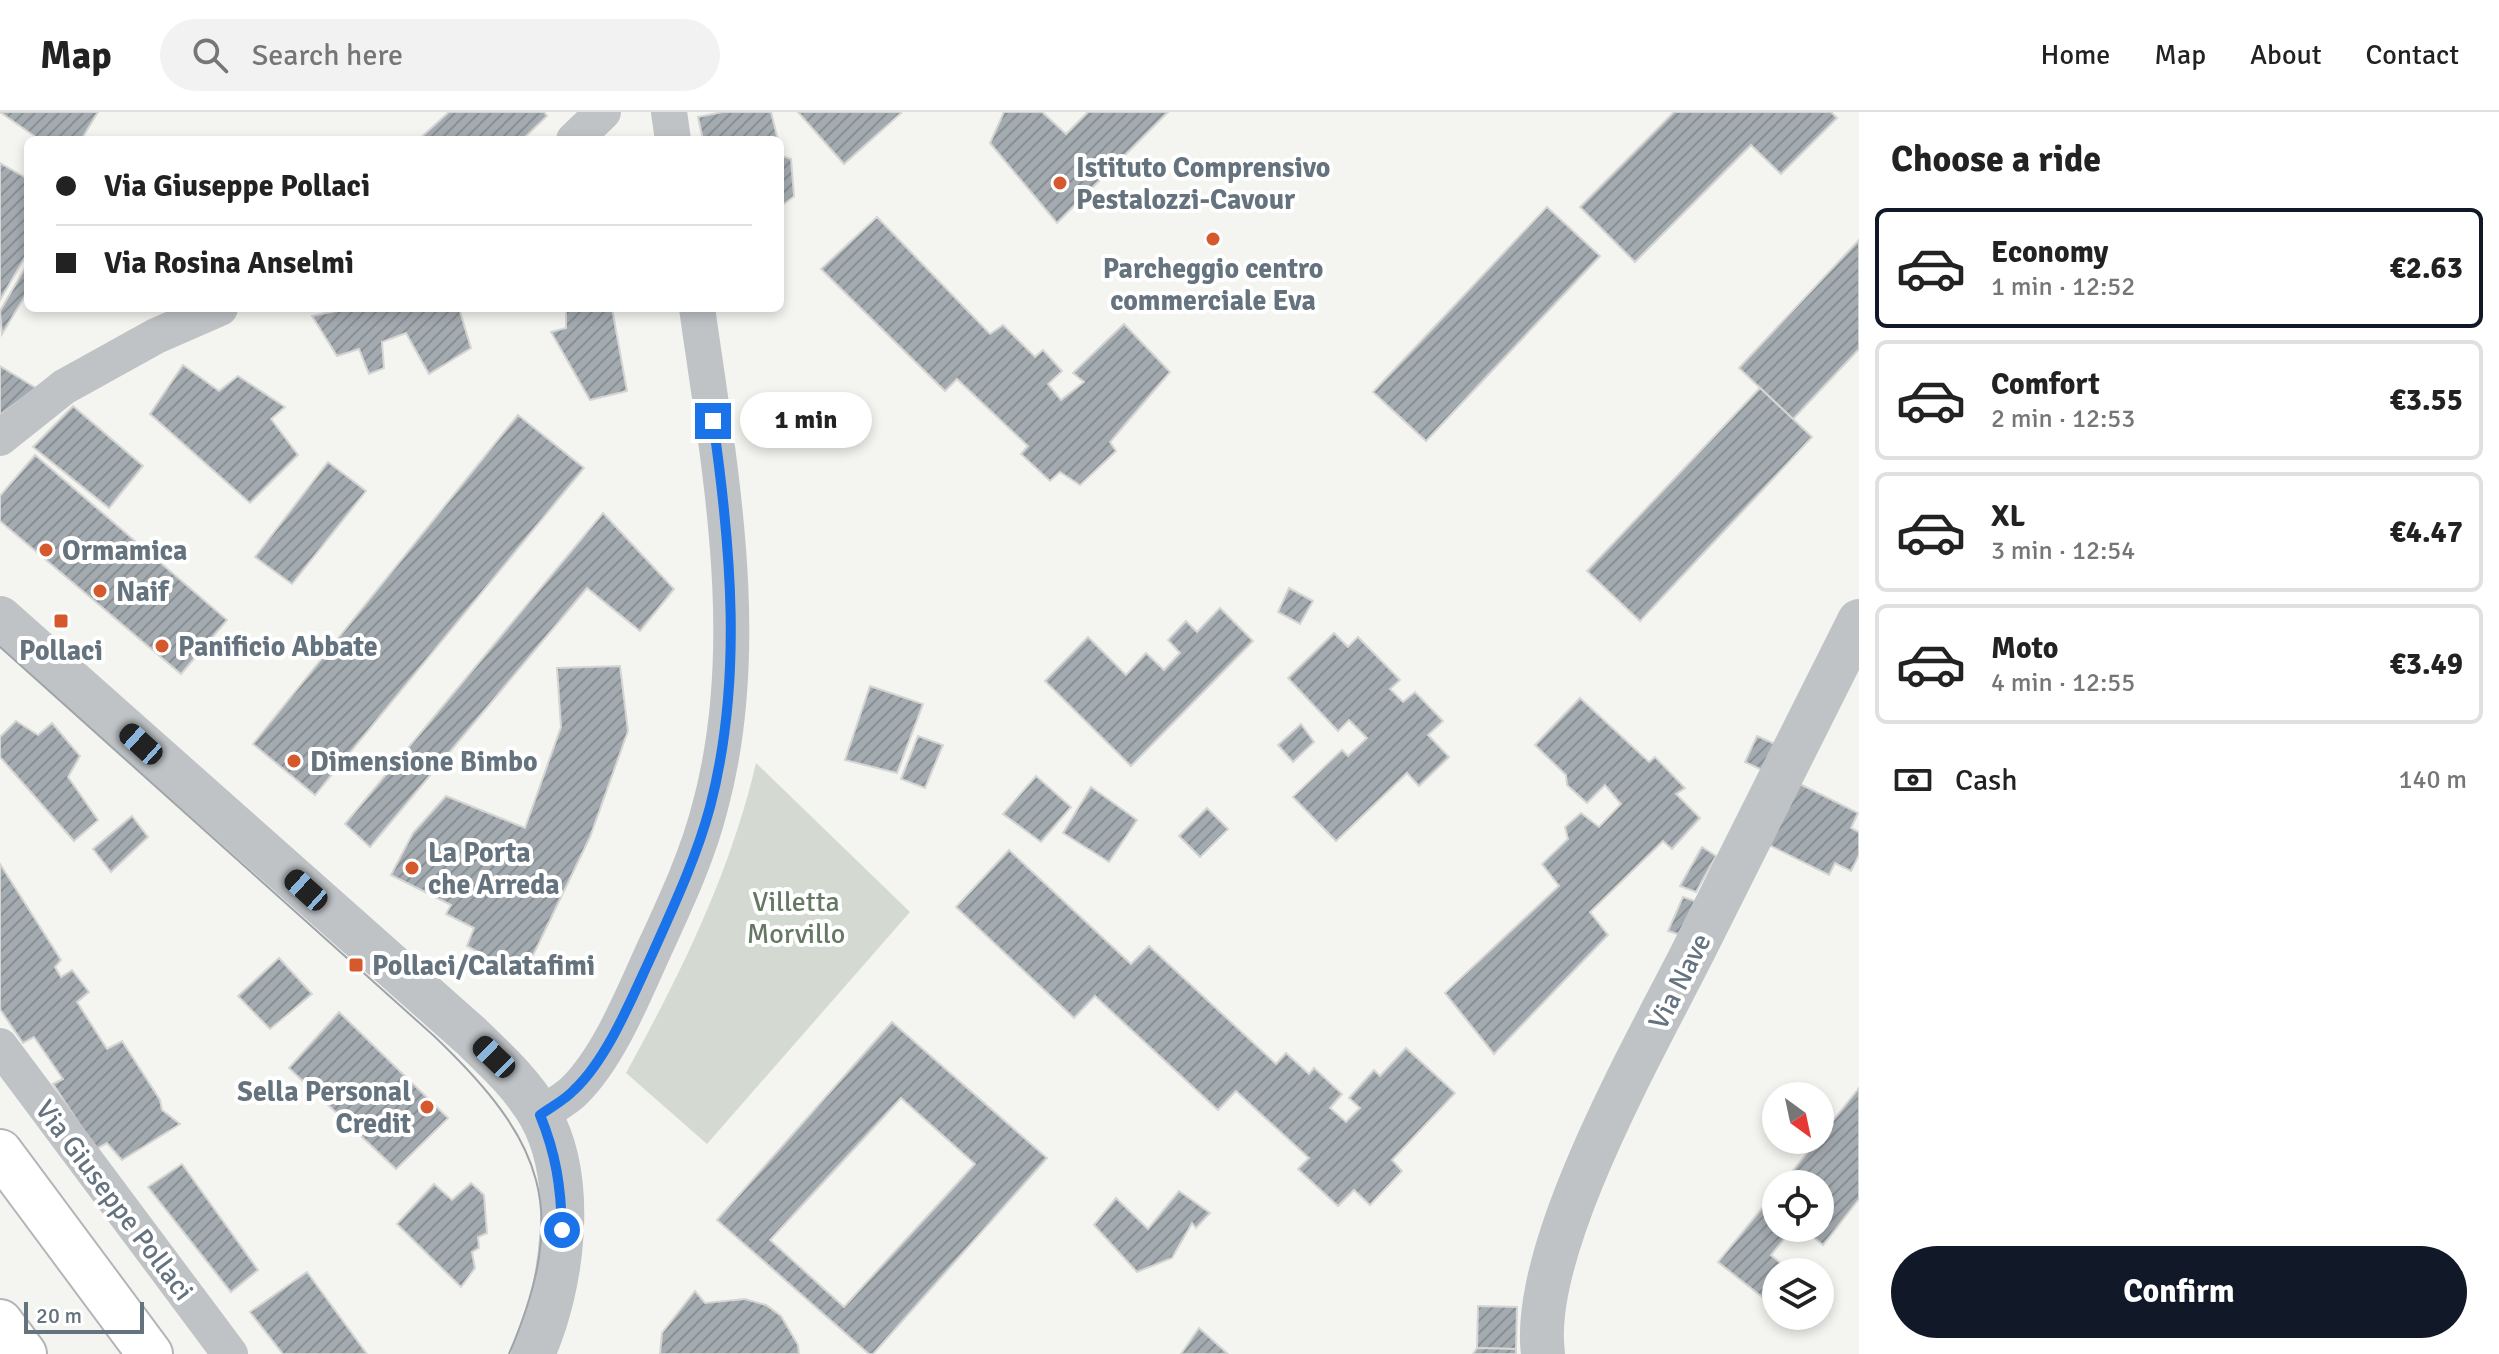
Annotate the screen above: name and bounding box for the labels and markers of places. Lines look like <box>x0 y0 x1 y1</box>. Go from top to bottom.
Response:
place label: Istituto Comprensivo Pestalozzi-Cavour <box>1076 151 1330 217</box>
marker: Istituto Comprensivo Pestalozzi-Cavour <box>1051 174 1069 192</box>
marker: Parcheggio centro commerciale Eva <box>1204 230 1222 248</box>
place label: Parcheggio centro commerciale Eva <box>1103 252 1323 318</box>
place label: Ormamica <box>62 534 187 568</box>
marker: Ormamica <box>37 541 55 559</box>
place label: Naif <box>116 575 170 609</box>
marker: Naif <box>91 582 109 600</box>
marker: Pollaci <box>52 612 70 630</box>
place label: Panificio Abbate <box>178 630 378 664</box>
place label: Pollaci <box>19 634 103 668</box>
marker: Panificio Abbate <box>153 637 171 655</box>
place label: Dimensione Bimbo <box>310 745 538 779</box>
marker: Dimensione Bimbo <box>285 752 303 770</box>
place label: La Porta che Arreda <box>428 836 560 902</box>
marker: La Porta che Arreda <box>403 859 421 877</box>
place label: Pollaci/Calatafimi <box>372 949 595 983</box>
marker: Pollaci/Calatafimi <box>347 956 365 974</box>
place label: Sella Personal Credit <box>237 1075 412 1141</box>
marker: Sella Personal Credit <box>418 1098 436 1116</box>

